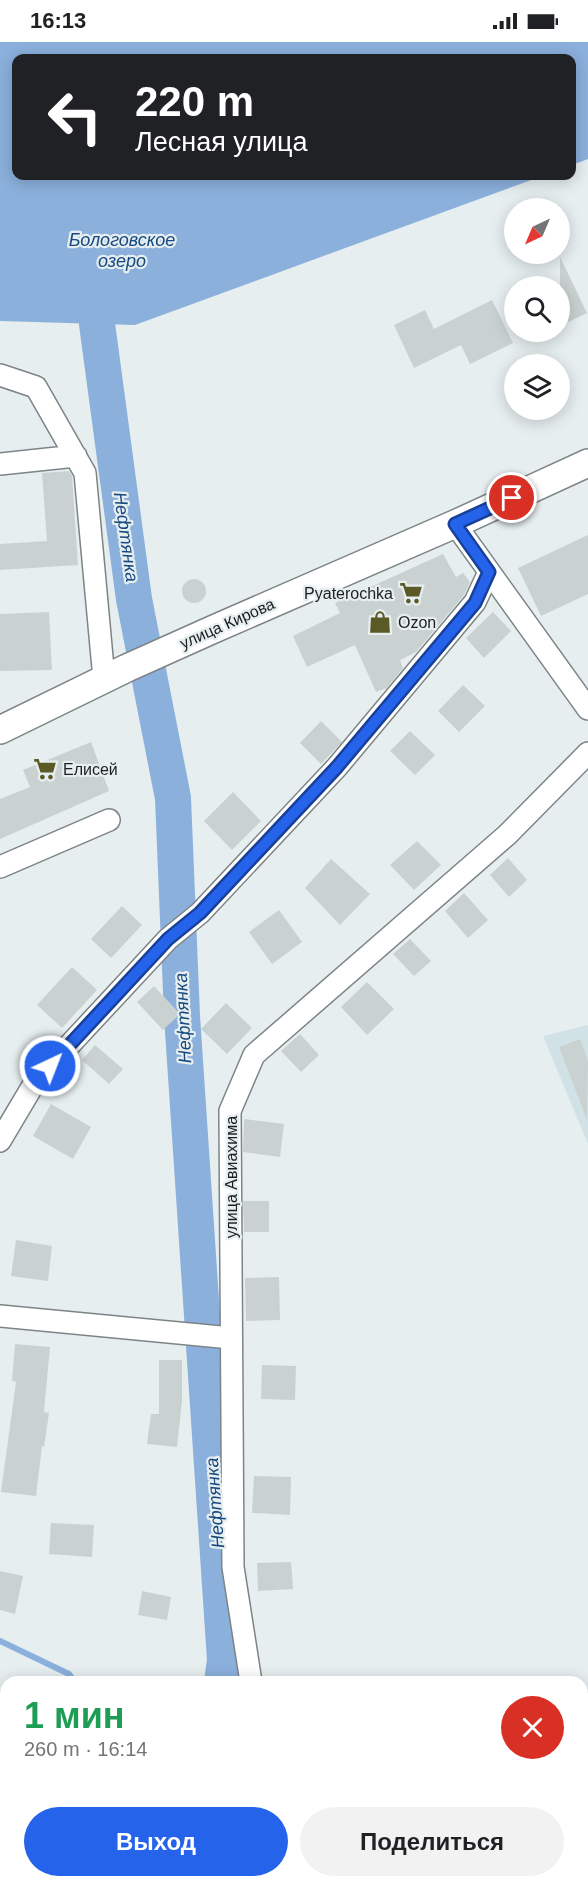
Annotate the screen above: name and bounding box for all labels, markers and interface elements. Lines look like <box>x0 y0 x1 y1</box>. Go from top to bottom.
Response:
text: 16:13 <box>30 8 86 33</box>
icon: left <box>36 78 114 156</box>
text: 220 m <box>135 78 254 125</box>
text: Лесная улица <box>135 127 308 157</box>
north arrow <box>504 198 570 264</box>
map controls <box>504 198 570 420</box>
water label: Бологовское озеро <box>69 230 175 271</box>
button: search <box>504 276 570 342</box>
button: layers <box>504 354 570 420</box>
pin <box>486 472 537 523</box>
icon: arrive <box>495 481 528 514</box>
water label: Нефтянка <box>110 491 142 583</box>
supermarket icon: Pyaterochka <box>398 580 424 606</box>
place label: Pyaterochka <box>304 585 393 602</box>
street label: улица Кирова <box>177 595 277 652</box>
shop icon: Ozon <box>367 609 393 635</box>
place label: Ozon <box>398 614 436 631</box>
supermarket icon: Елисей <box>32 756 58 782</box>
place label: Елисей <box>63 761 118 778</box>
water label: Нефтянка <box>171 972 195 1064</box>
position arrow <box>18 1034 82 1098</box>
street label: улица Авиахима <box>223 1116 240 1238</box>
water label: Нефтянка <box>202 1457 228 1549</box>
text: 1 мин <box>24 1695 125 1736</box>
button: close <box>501 1696 564 1759</box>
text: 260 m · 16:14 <box>24 1738 147 1760</box>
button: Выход <box>24 1807 288 1876</box>
button: Поделиться <box>300 1807 564 1876</box>

